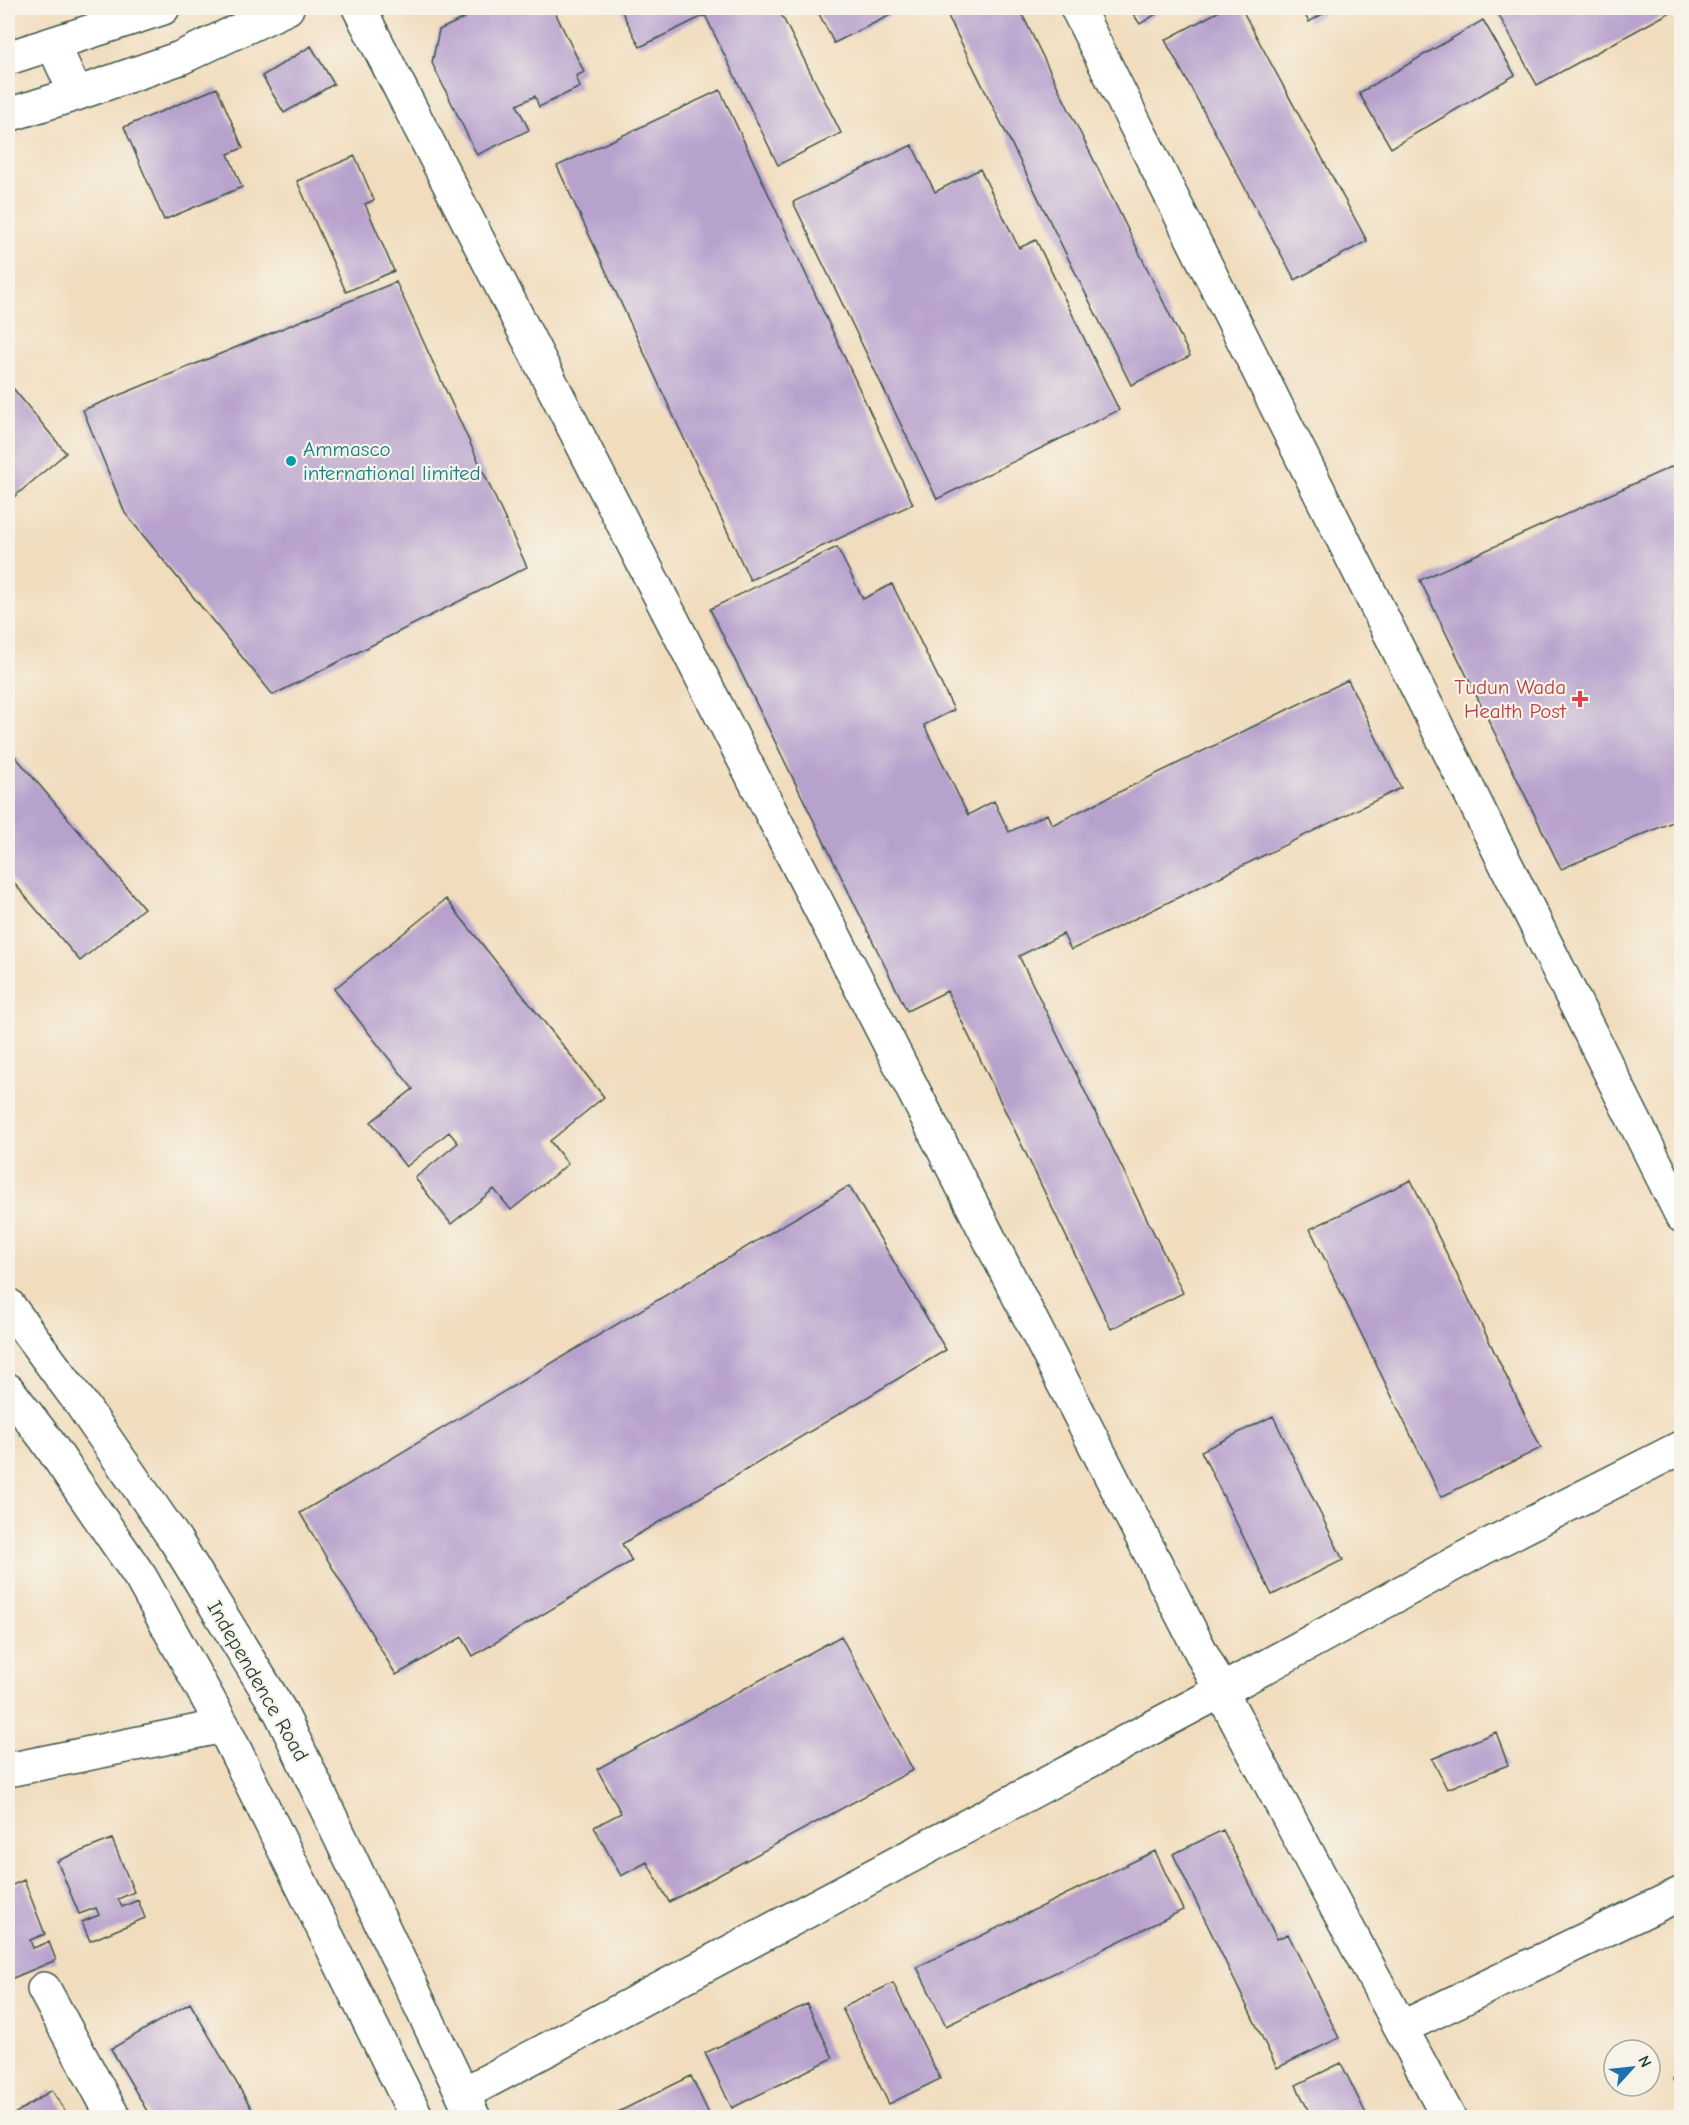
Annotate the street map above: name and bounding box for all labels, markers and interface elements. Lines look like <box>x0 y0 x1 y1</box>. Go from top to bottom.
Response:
place label: Ammasco international limited <box>303 437 481 485</box>
marker: Ammasco international limited <box>284 454 298 468</box>
place label: Tudun Wada Health Post <box>1454 675 1567 723</box>
marker: Tudun Wada Health Post <box>1571 690 1589 708</box>
street label: Independence Road <box>202 1597 314 1765</box>
north arrow <box>1602 2038 1662 2098</box>
text: N <box>1634 2053 1655 2070</box>

